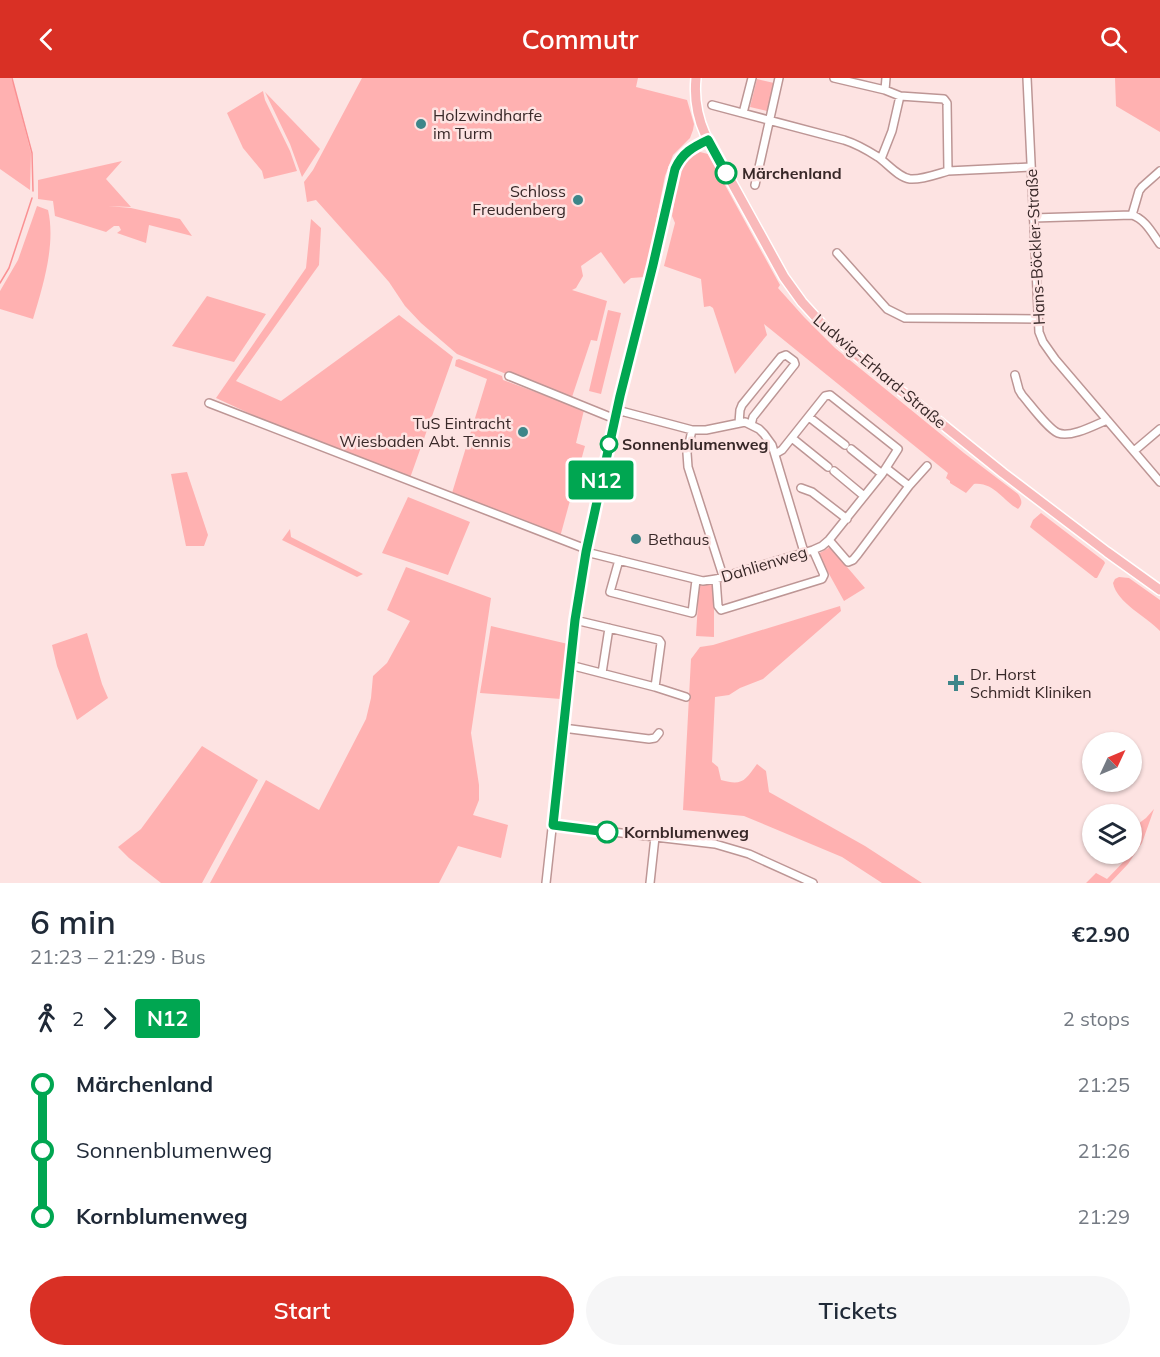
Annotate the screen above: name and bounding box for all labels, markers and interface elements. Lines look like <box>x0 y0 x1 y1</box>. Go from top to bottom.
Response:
text: Commutr <box>522 22 639 56</box>
icon: back <box>30 23 63 56</box>
icon: search <box>1097 23 1130 56</box>
place label: Holzwindharfe im Turm <box>433 105 542 143</box>
marker: Holzwindharfe im Turm <box>414 117 428 131</box>
marker: Märchenland <box>715 162 737 184</box>
place label: Märchenland <box>742 163 842 183</box>
street label: Hans-Böckler-Straße <box>1021 168 1049 326</box>
place label: Schloss Freudenberg <box>472 181 566 219</box>
marker: Schloss Freudenberg <box>571 193 585 207</box>
street label: Ludwig-Erhard-Straße <box>809 310 951 432</box>
place label: TuS Eintracht Wiesbaden Abt. Tennis <box>339 413 511 451</box>
marker: TuS Eintracht Wiesbaden Abt. Tennis <box>516 425 530 439</box>
place label: Sonnenblumenweg <box>622 434 769 454</box>
marker: Sonnenblumenweg <box>600 435 618 453</box>
line badge: N12 <box>566 460 636 500</box>
text: N12 <box>580 467 622 493</box>
place label: Bethaus <box>648 529 709 549</box>
marker: Bethaus <box>629 532 643 546</box>
street label: Dahlienweg <box>719 541 809 587</box>
place label: Dr. Horst Schmidt Kliniken <box>970 664 1092 702</box>
marker: Dr. Horst Schmidt Kliniken <box>947 674 965 692</box>
north arrow <box>1082 732 1142 792</box>
map controls <box>1082 732 1142 864</box>
button: layers <box>1082 804 1142 864</box>
marker: Kornblumenweg <box>596 821 618 843</box>
place label: Kornblumenweg <box>624 822 749 842</box>
text: 6 min <box>30 901 116 942</box>
text: €2.90 <box>1072 920 1130 948</box>
text: 21:23 – 21:29 · Bus <box>30 944 206 969</box>
icon: walk <box>30 1002 63 1035</box>
icon: forward <box>93 1002 126 1035</box>
text: N12 <box>147 1005 188 1031</box>
text: 2 <box>72 1006 84 1031</box>
text: 2 stops <box>1063 1006 1130 1031</box>
text: Märchenland <box>76 1070 213 1098</box>
text: 21:25 <box>1077 1072 1130 1097</box>
text: Sonnenblumenweg <box>76 1136 272 1164</box>
text: 21:26 <box>1077 1138 1130 1163</box>
text: Kornblumenweg <box>76 1202 248 1230</box>
text: 21:29 <box>1077 1204 1130 1229</box>
button: Start <box>30 1276 574 1345</box>
button: Tickets <box>586 1276 1130 1345</box>

